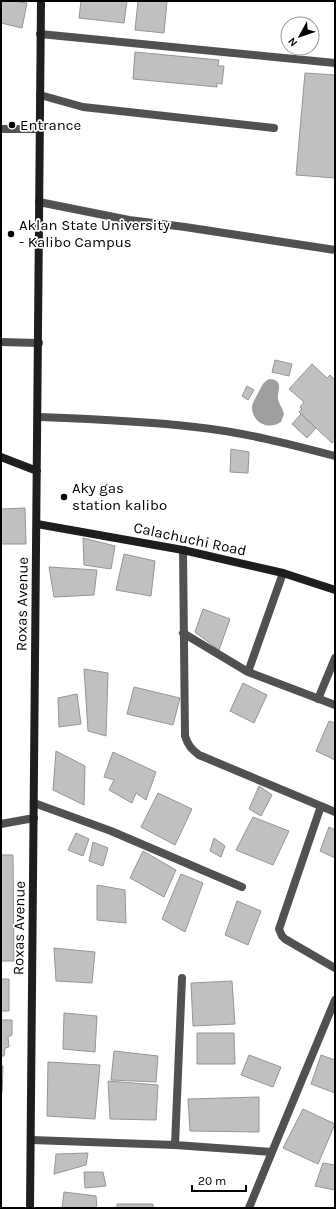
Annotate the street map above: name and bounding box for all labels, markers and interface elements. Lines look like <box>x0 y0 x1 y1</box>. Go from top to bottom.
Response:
north arrow <box>280 16 320 56</box>
text: N <box>285 35 300 49</box>
place label: Entrance <box>20 116 81 134</box>
marker: Entrance <box>7 120 17 130</box>
place label: Aklan State University - Kalibo Campus <box>19 216 170 251</box>
marker: Aklan State University - Kalibo Campus <box>6 229 16 239</box>
place label: Aky gas station kalibo <box>72 479 167 514</box>
marker: Aky gas station kalibo <box>59 492 69 502</box>
street label: Calachuchi Road <box>132 518 248 560</box>
street label: Roxas Avenue <box>12 557 32 651</box>
street label: Roxas Avenue <box>9 881 29 975</box>
scale bar <box>192 1167 246 1193</box>
text: 20 m <box>198 1174 226 1188</box>

